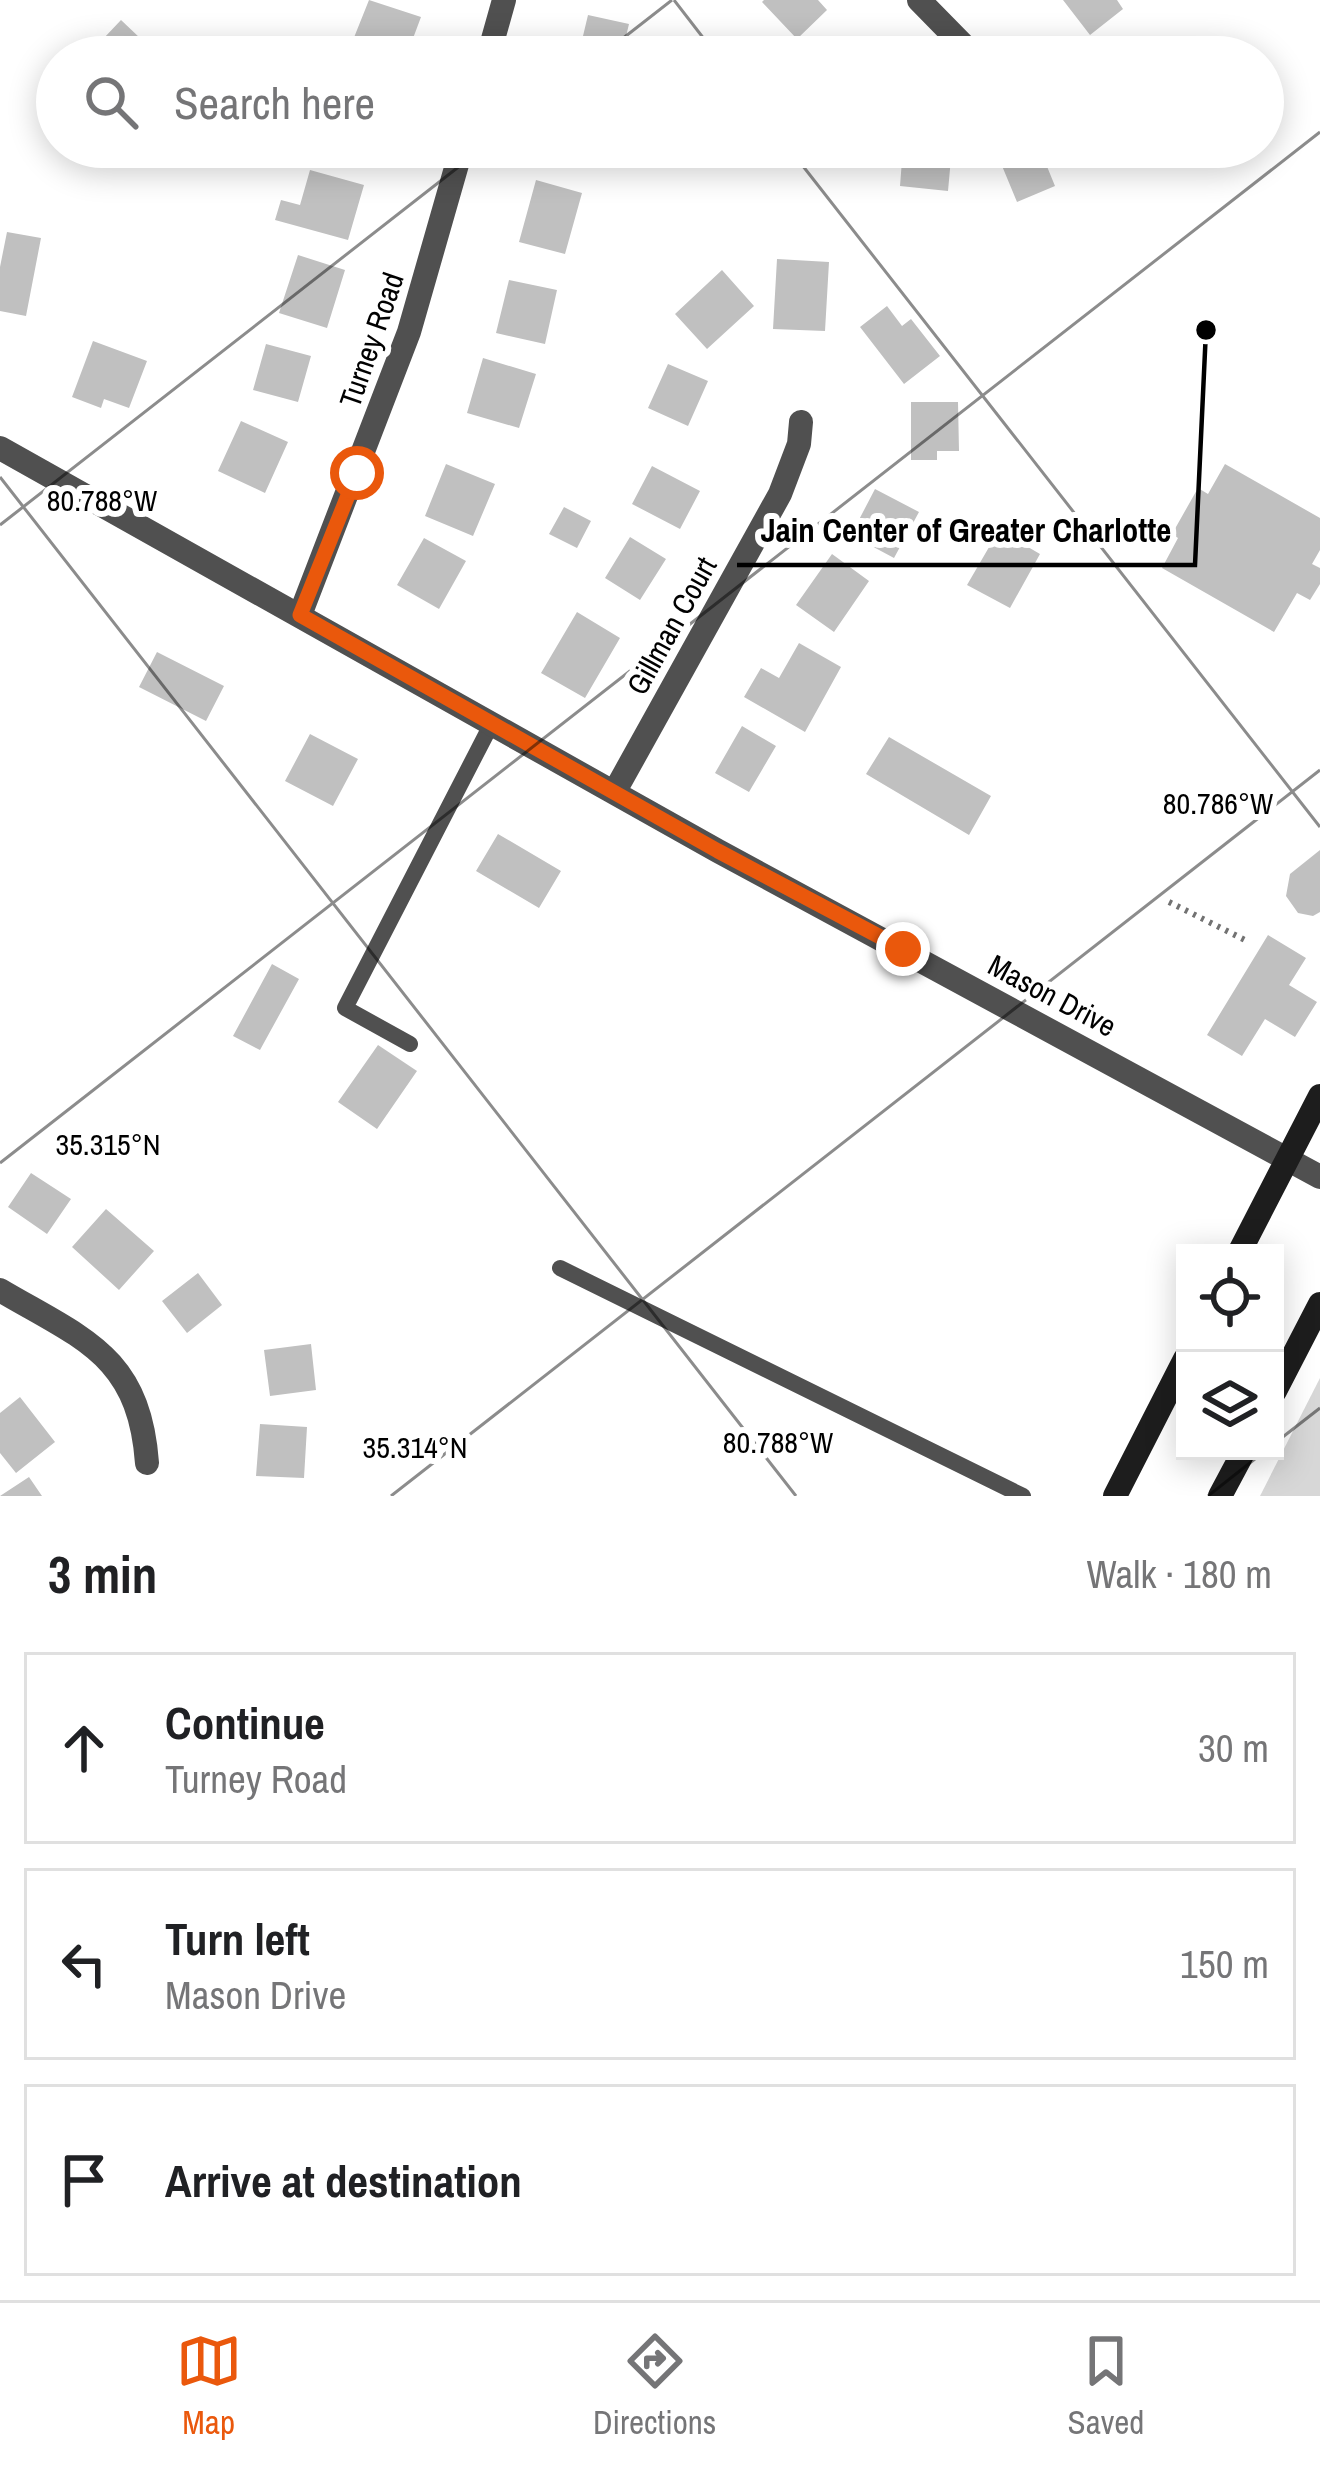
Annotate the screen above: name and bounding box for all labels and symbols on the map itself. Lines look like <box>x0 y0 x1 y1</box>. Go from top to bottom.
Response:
street label: Turney Road <box>329 267 413 412</box>
route start <box>330 446 384 500</box>
text: 80.788°W <box>47 480 157 520</box>
callout: Jain Center of Greater Charlotte <box>737 496 1195 565</box>
text: Jain Center of Greater Charlotte <box>761 508 1171 552</box>
street label: Gillman Court <box>617 549 725 702</box>
text: 80.786°W <box>1163 783 1273 823</box>
route end <box>876 922 930 976</box>
street label: Mason Drive <box>982 945 1123 1046</box>
text: 35.315°N <box>56 1124 161 1164</box>
text: 80.788°W <box>723 1422 833 1462</box>
text: 35.314°N <box>363 1427 468 1467</box>

